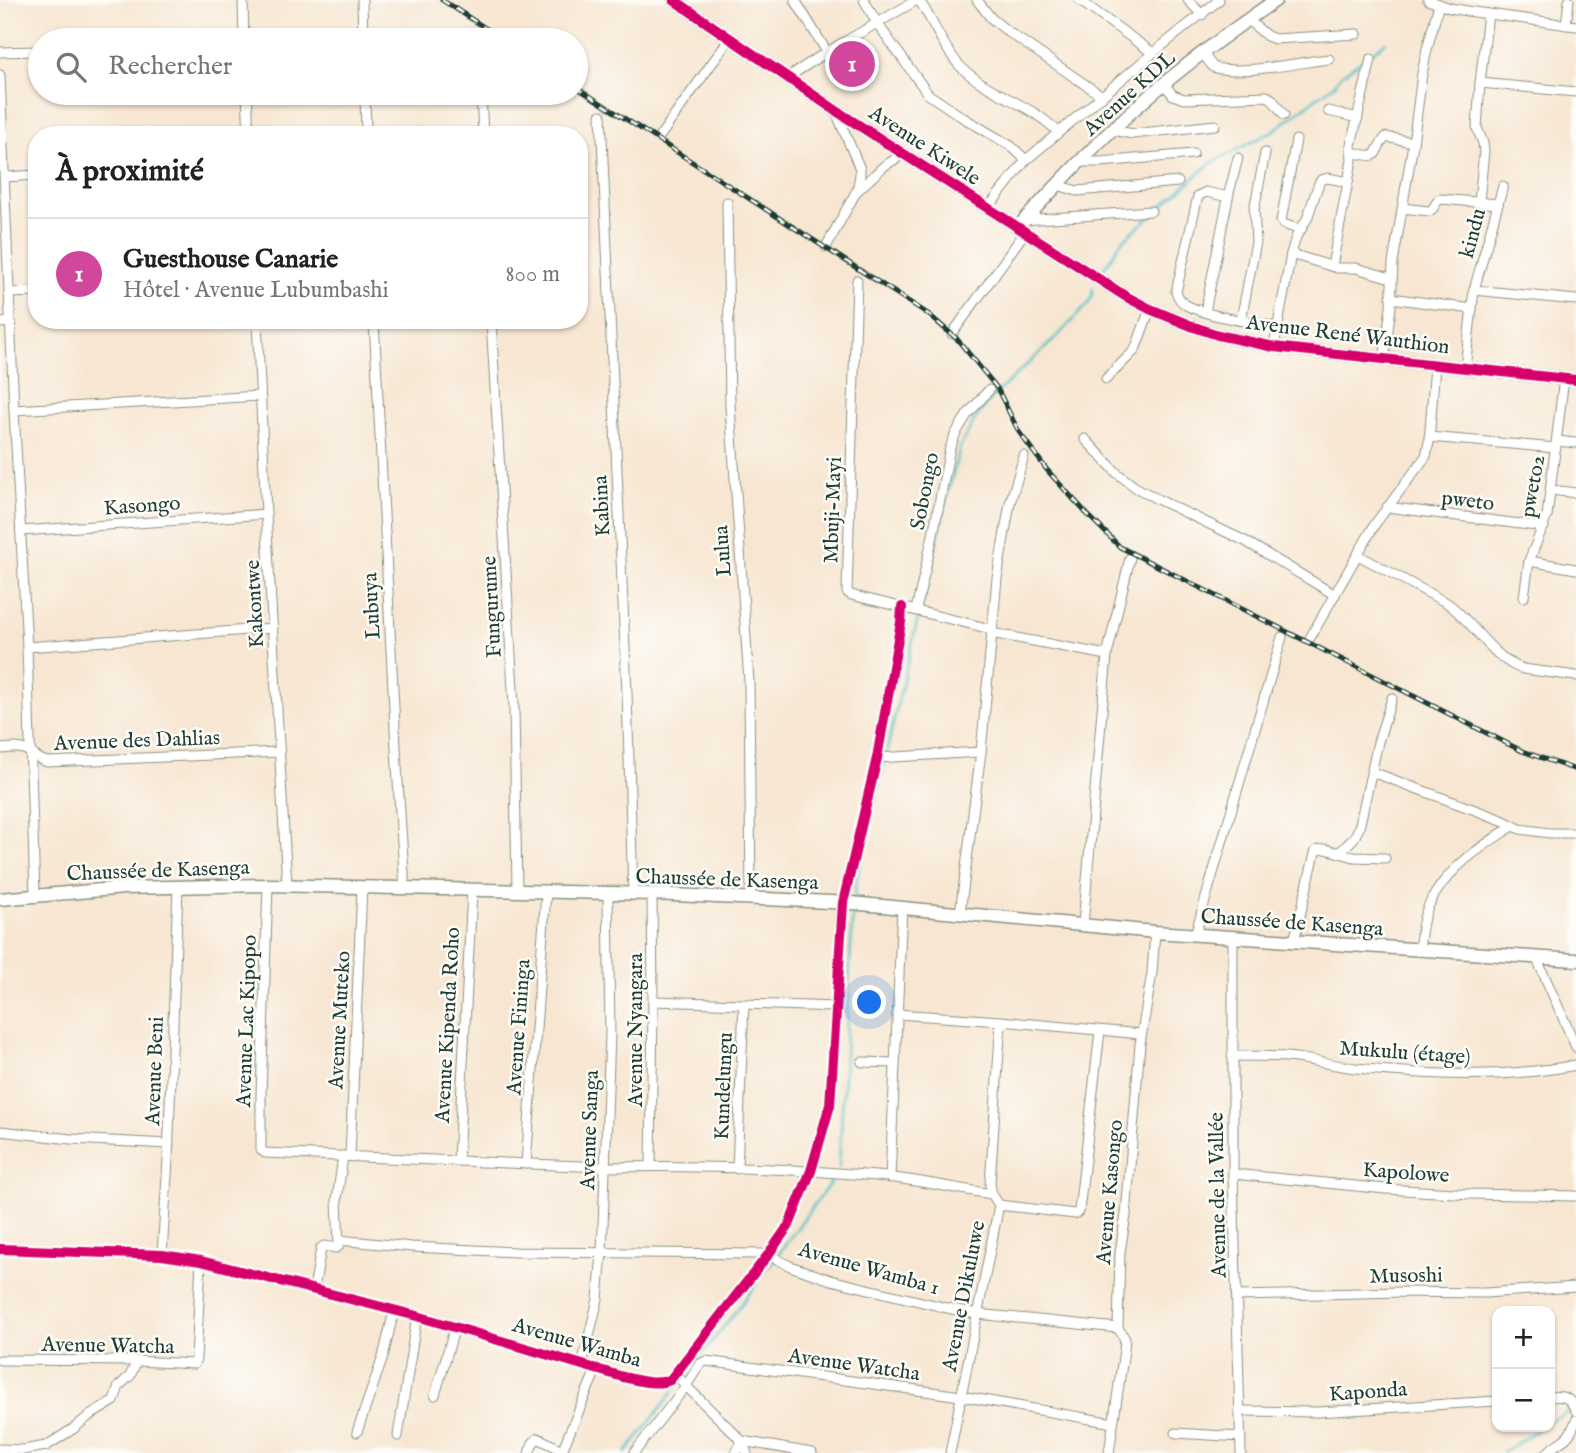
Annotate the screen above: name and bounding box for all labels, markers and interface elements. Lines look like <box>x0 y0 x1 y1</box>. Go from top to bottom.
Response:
search box <box>28 28 588 105</box>
pin: 1 <box>829 38 875 90</box>
street label: Avenue KDL <box>1077 45 1182 143</box>
icon: search <box>52 48 90 86</box>
text: Rechercher <box>108 50 232 83</box>
street label: Avenue Kiwele <box>862 100 986 193</box>
text: À proximité <box>56 153 204 191</box>
street label: kindu <box>1454 206 1493 261</box>
text: Guesthouse Canarie <box>123 243 338 276</box>
text: 1 <box>75 260 83 289</box>
text: 800 m <box>506 260 560 289</box>
text: Hôtel · Avenue Lubumbashi <box>123 276 389 305</box>
street label: Avenue René Wauthion <box>1244 309 1451 361</box>
street label: Sobongo <box>905 450 946 532</box>
street label: pweto2 <box>1515 453 1552 520</box>
street label: Mbuji-Mayi <box>818 456 849 564</box>
street label: Kabina <box>587 474 618 537</box>
street label: pweto <box>1440 485 1496 518</box>
street label: Kasongo <box>103 490 181 523</box>
street label: Lulua <box>708 523 739 577</box>
street label: Fungurume <box>476 555 509 659</box>
street label: Kakontwe <box>240 559 271 649</box>
street label: Lubuya <box>357 571 388 640</box>
street label: Avenue des Dahlias <box>52 725 221 758</box>
street label: Chaussée de Kasenga <box>66 855 251 888</box>
street label: Chaussée de Kasenga <box>635 864 820 897</box>
street label: Chaussée de Kasenga <box>1200 904 1385 943</box>
street label: Avenue Kipenda Roho <box>430 926 467 1125</box>
street label: Avenue Lac Kipopo <box>231 934 264 1109</box>
street label: Avenue Muteko <box>323 950 358 1091</box>
street label: Avenue Nyangara <box>623 952 650 1108</box>
street label: Avenue Fininga <box>501 957 538 1097</box>
your location <box>852 985 886 1019</box>
street label: Avenue Beni <box>140 1016 171 1127</box>
street label: Kundelungu <box>709 1031 740 1140</box>
street label: Mukulu (étage) <box>1338 1035 1471 1072</box>
street label: Avenue Sanga <box>575 1069 606 1192</box>
street label: Avenue de la Vallée <box>1204 1112 1233 1279</box>
street label: Avenue Kasongo <box>1091 1118 1130 1267</box>
street label: Kapolowe <box>1362 1157 1451 1190</box>
street label: Avenue Dikuluwe <box>936 1218 992 1375</box>
street label: Avenue Wamba 1 <box>794 1236 942 1302</box>
street label: Musoshi <box>1369 1262 1443 1291</box>
map controls <box>1492 1306 1555 1432</box>
button: + <box>1492 1306 1555 1369</box>
street label: Avenue Wamba <box>508 1312 645 1375</box>
street label: Avenue Watcha <box>40 1332 176 1361</box>
street label: Avenue Watcha <box>785 1343 922 1388</box>
button: − <box>1492 1369 1555 1432</box>
street label: Kaponda <box>1328 1376 1409 1409</box>

